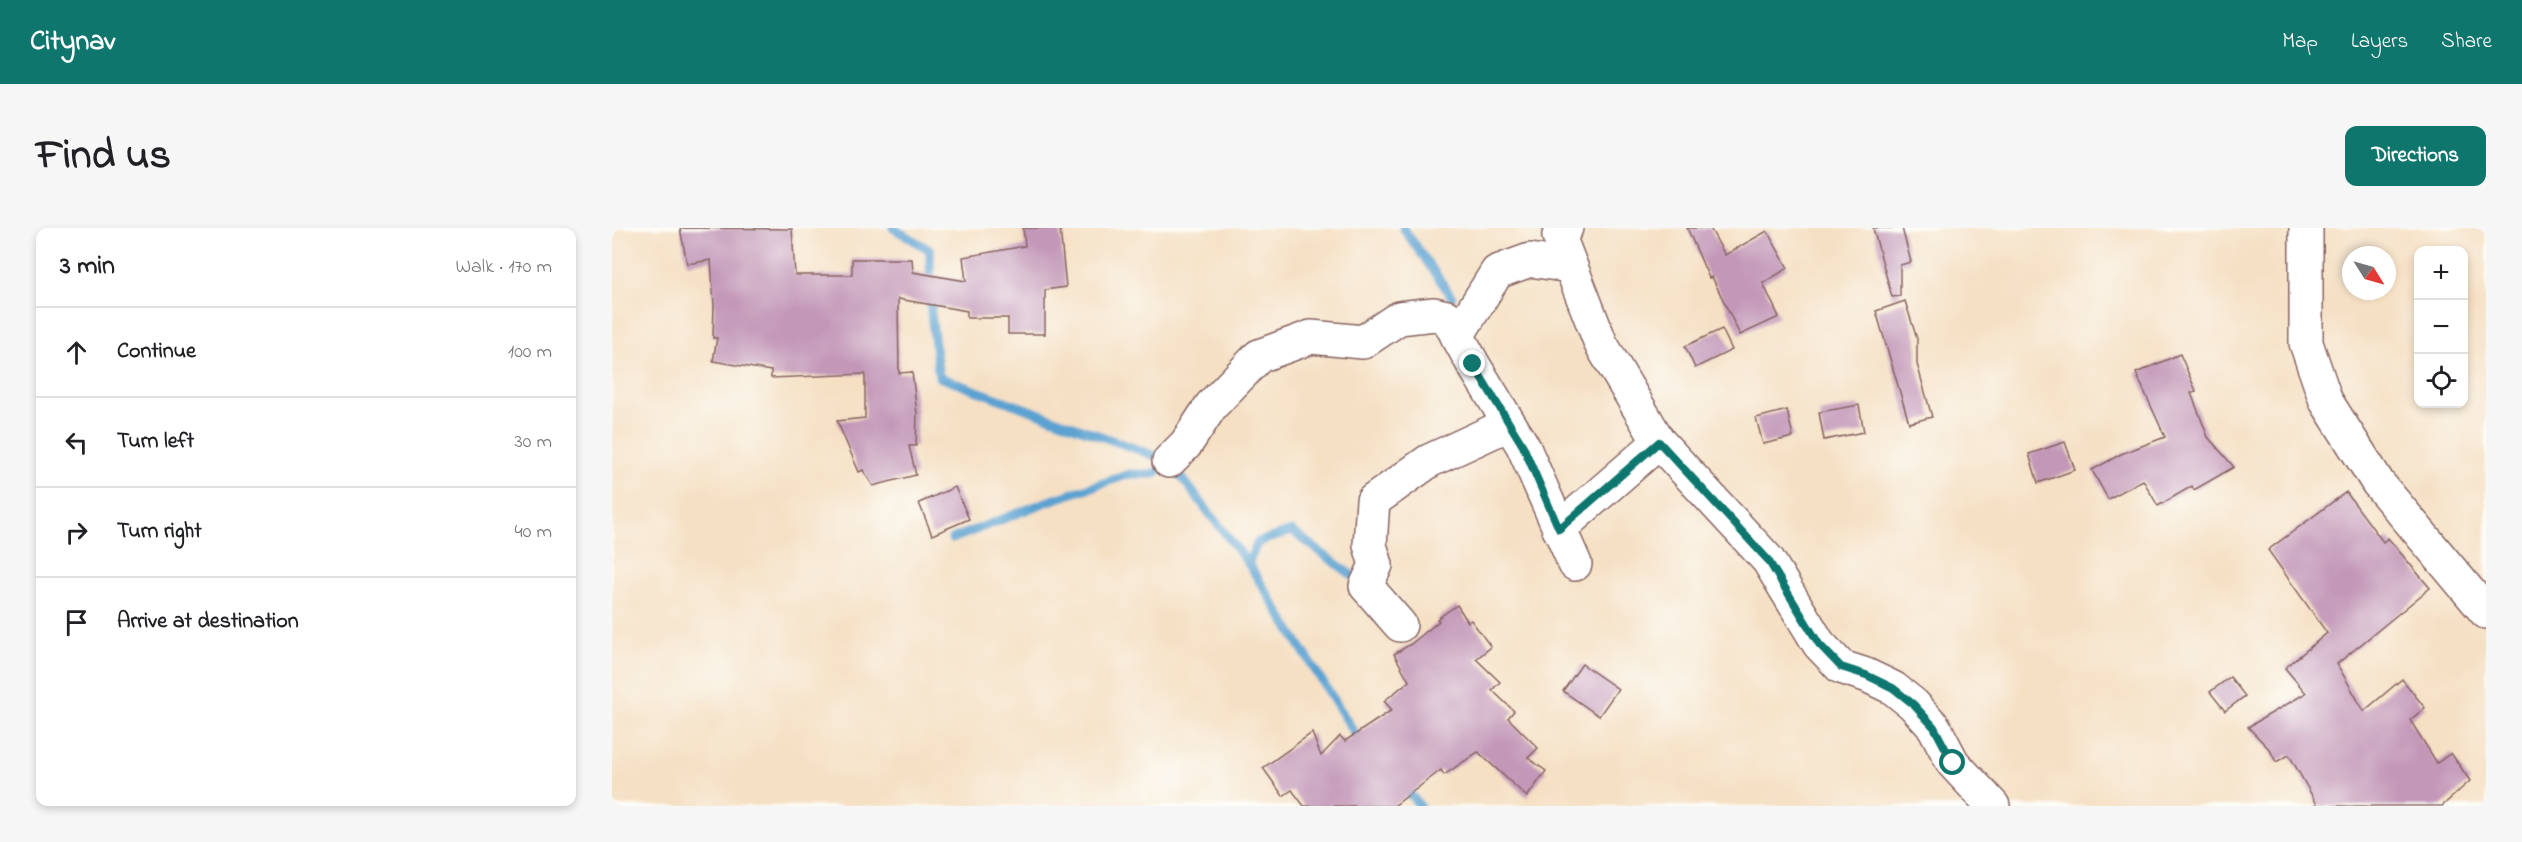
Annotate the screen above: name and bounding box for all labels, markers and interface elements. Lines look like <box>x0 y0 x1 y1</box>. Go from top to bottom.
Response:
text: Citynav <box>30 22 115 63</box>
text: Map <box>2282 27 2318 57</box>
text: Layers <box>2351 27 2408 57</box>
text: Share <box>2441 27 2492 57</box>
text: Find us <box>36 126 171 187</box>
button: Directions <box>2345 126 2486 186</box>
north arrow <box>2342 246 2396 300</box>
map controls <box>2414 246 2468 408</box>
button: + <box>2414 246 2468 300</box>
text: 3 min <box>60 248 115 286</box>
text: Walk · 170 m <box>456 253 552 282</box>
button: − <box>2414 300 2468 354</box>
icon: ahead <box>60 336 93 369</box>
text: Continue <box>117 336 196 368</box>
text: 100 m <box>508 338 552 367</box>
route end <box>1459 350 1485 376</box>
button: locate <box>2414 354 2468 408</box>
icon: left <box>60 426 93 459</box>
text: Turn left <box>117 426 194 458</box>
text: 30 m <box>515 428 552 457</box>
icon: right <box>60 516 93 549</box>
text: Turn right <box>117 516 202 548</box>
text: 40 m <box>515 518 552 547</box>
icon: arrive <box>60 606 93 639</box>
text: Arrive at destination <box>117 606 299 638</box>
route start <box>1939 749 1965 775</box>

